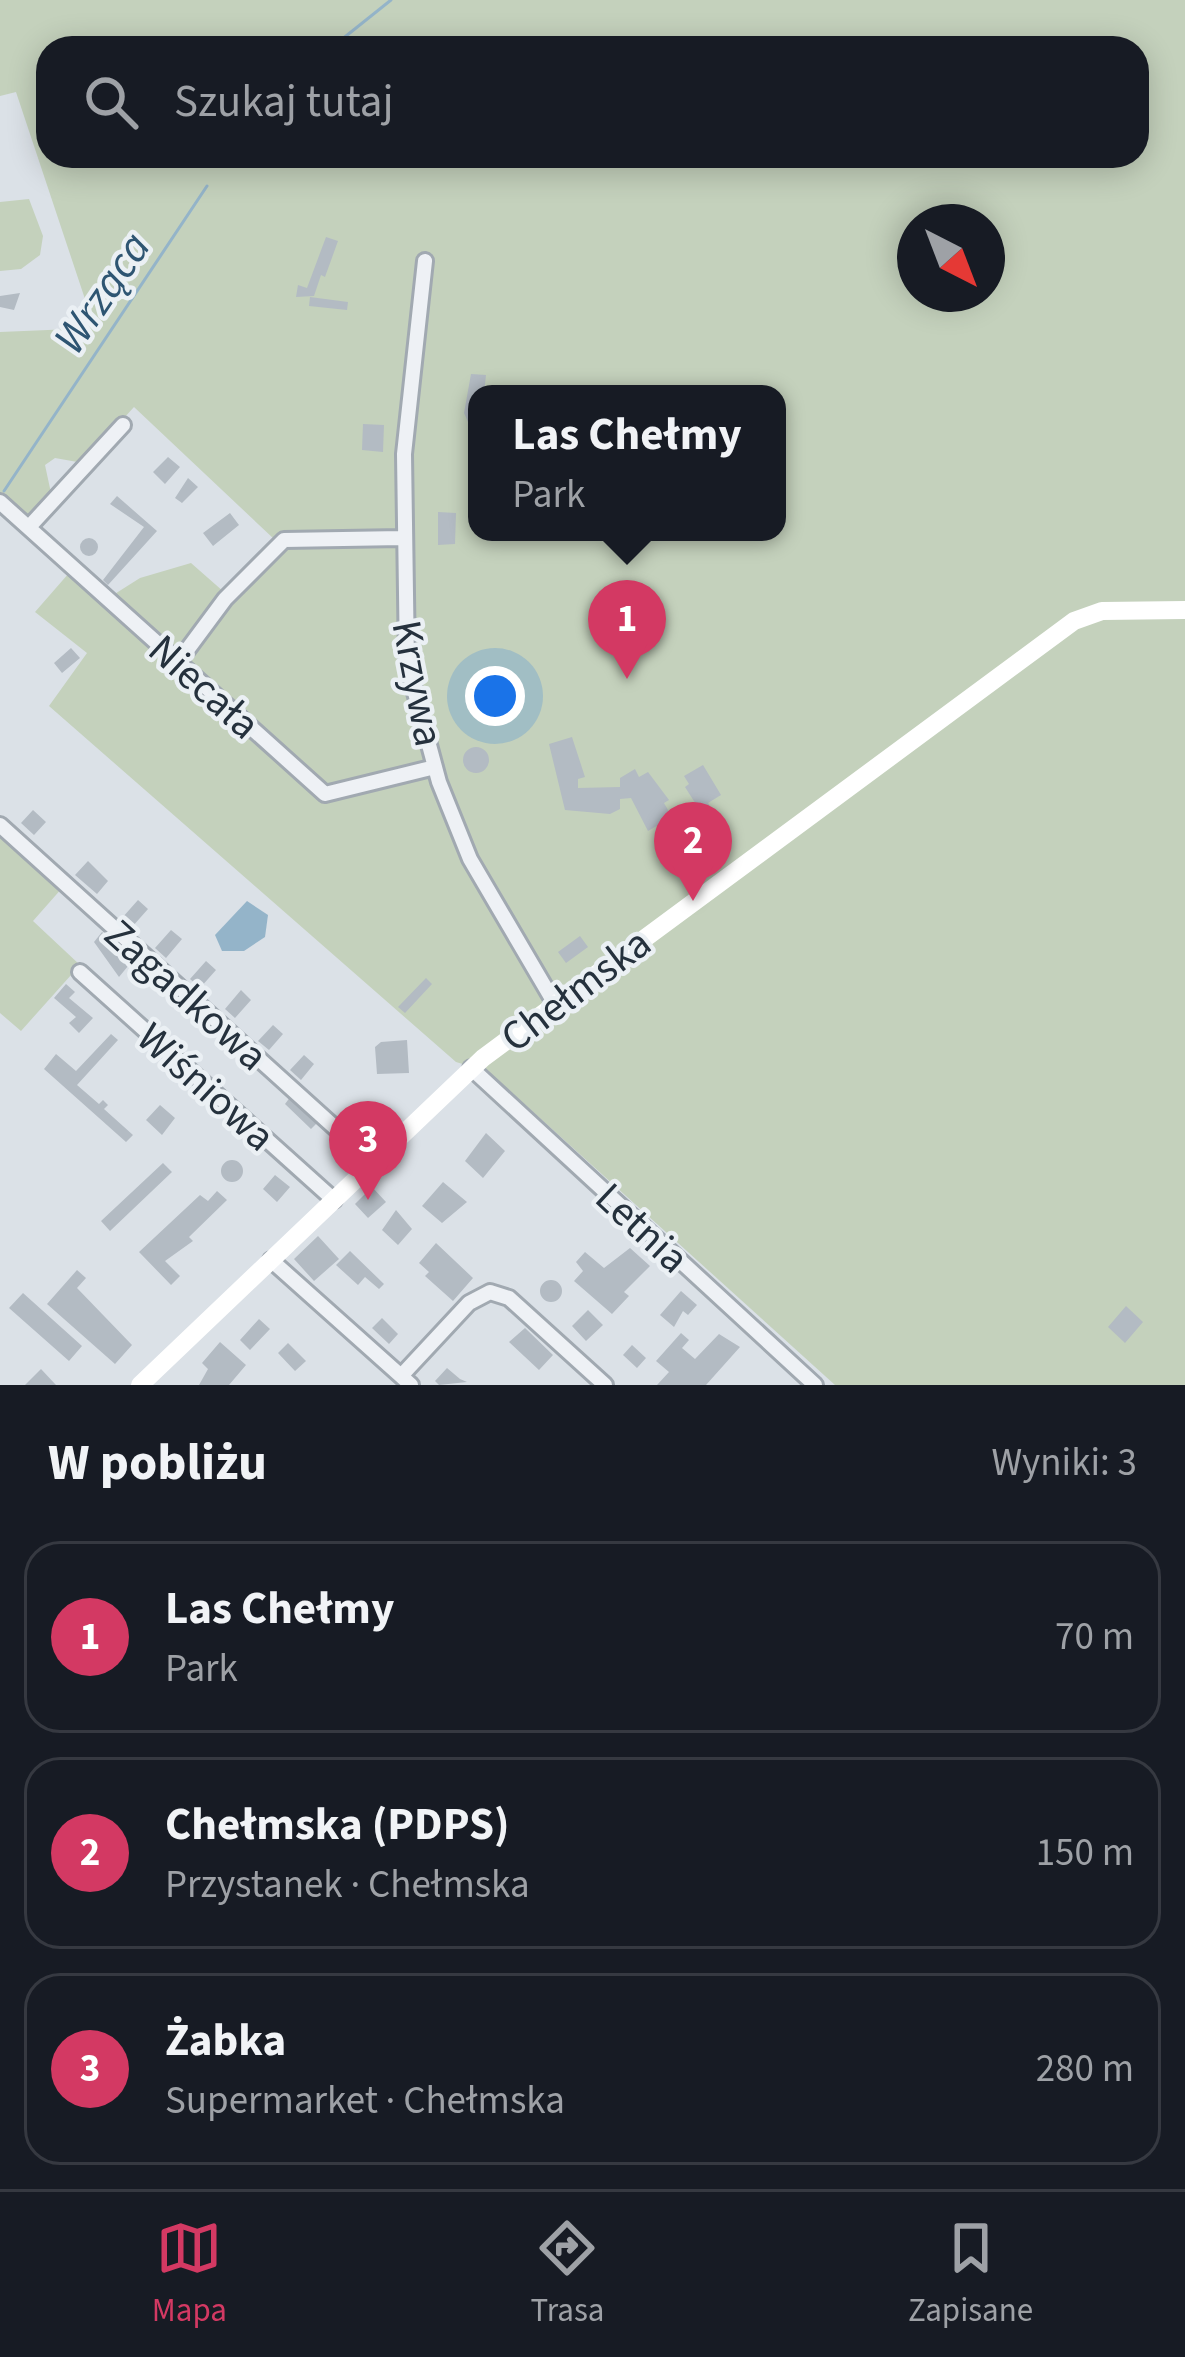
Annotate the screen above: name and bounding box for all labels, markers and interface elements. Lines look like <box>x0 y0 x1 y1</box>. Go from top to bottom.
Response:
search box <box>36 36 1149 168</box>
icon: search <box>78 69 144 135</box>
text: Szukaj tutaj <box>174 70 394 134</box>
north arrow <box>897 204 1005 312</box>
water label: Wrząca <box>39 220 167 367</box>
popup <box>468 385 786 541</box>
text: Las Chełmy <box>512 403 742 467</box>
text: Park <box>512 467 585 523</box>
pin: 1 <box>588 580 666 679</box>
street label: Krzywa <box>375 615 459 751</box>
street label: Niecała <box>135 621 273 754</box>
your location <box>465 666 525 726</box>
pin: 2 <box>654 802 732 901</box>
street label: Zagadkowa <box>91 906 281 1085</box>
street label: Chełmska <box>489 914 664 1067</box>
street label: Wiśniowa <box>123 1009 288 1166</box>
pin: 3 <box>329 1101 407 1200</box>
street label: Letnia <box>581 1169 702 1288</box>
text: W pobliżu <box>48 1427 267 1499</box>
text: Wyniki: 3 <box>991 1435 1137 1491</box>
text: Las Chełmy <box>165 1577 394 1641</box>
text: 1 <box>80 1609 100 1665</box>
text: 70 m <box>1055 1609 1134 1665</box>
text: Park <box>165 1641 238 1697</box>
text: Chełmska (PDPS) <box>165 1793 510 1857</box>
text: 2 <box>80 1825 100 1881</box>
text: 150 m <box>1036 1825 1134 1881</box>
text: Przystanek · Chełmska <box>165 1857 530 1913</box>
text: Żabka <box>165 2009 286 2073</box>
text: 3 <box>80 2041 100 2097</box>
text: 280 m <box>1036 2041 1134 2097</box>
text: Supermarket · Chełmska <box>165 2073 565 2129</box>
tab: Mapa <box>152 2215 227 2334</box>
tab: Trasa <box>530 2215 604 2334</box>
tab: Zapisane <box>908 2215 1033 2334</box>

